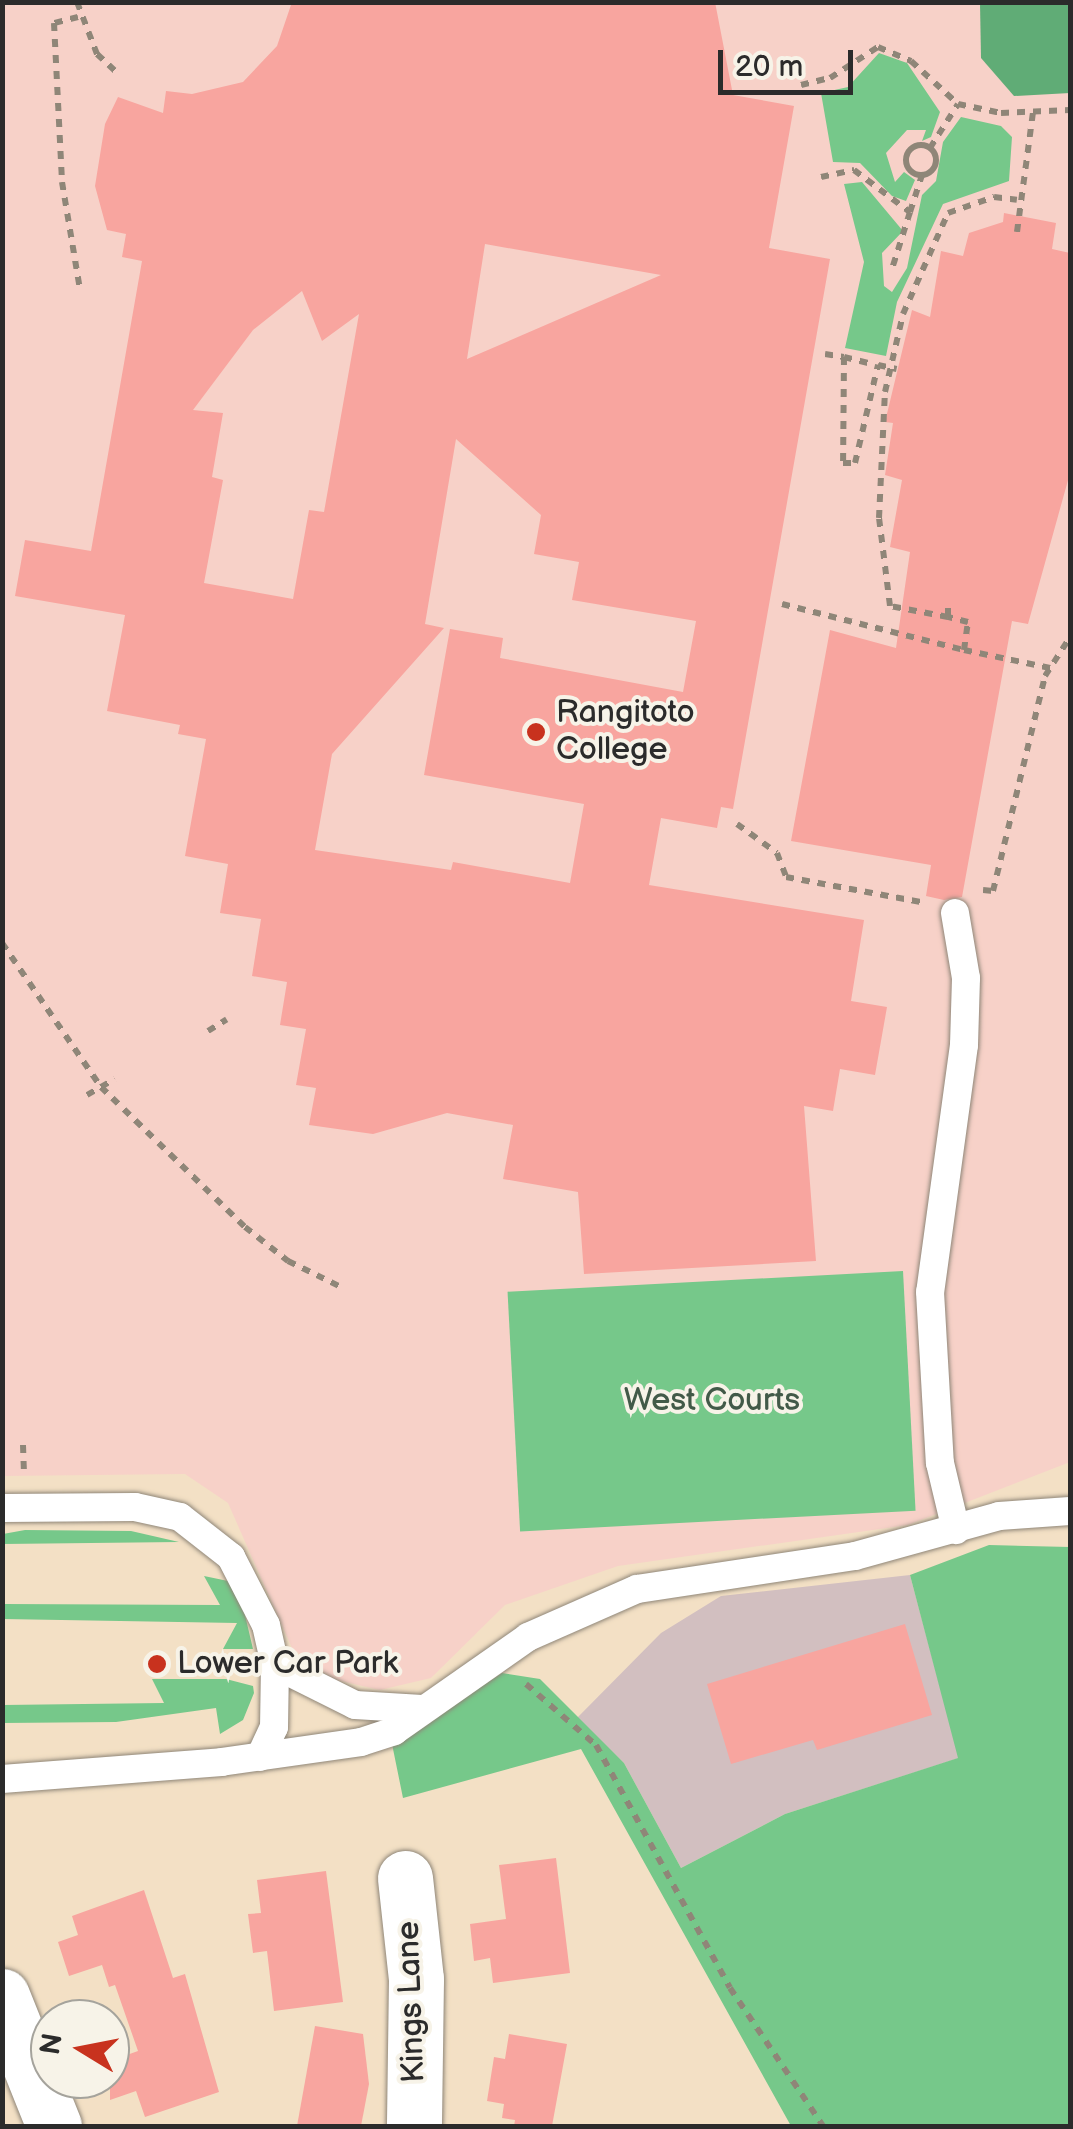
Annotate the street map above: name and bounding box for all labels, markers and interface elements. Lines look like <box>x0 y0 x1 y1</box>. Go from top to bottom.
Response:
scale bar <box>723 30 858 92</box>
text: 20 m <box>735 49 803 85</box>
place label: Rangitoto College <box>556 695 695 770</box>
marker: Rangitoto College <box>525 721 547 743</box>
park label: West Courts <box>624 1382 800 1420</box>
place label: Lower Car Park <box>177 1645 398 1683</box>
marker: Lower Car Park <box>146 1653 168 1675</box>
street label: Kings Lane <box>390 1921 434 2083</box>
north arrow <box>30 1999 130 2099</box>
text: N <box>34 2031 70 2057</box>

